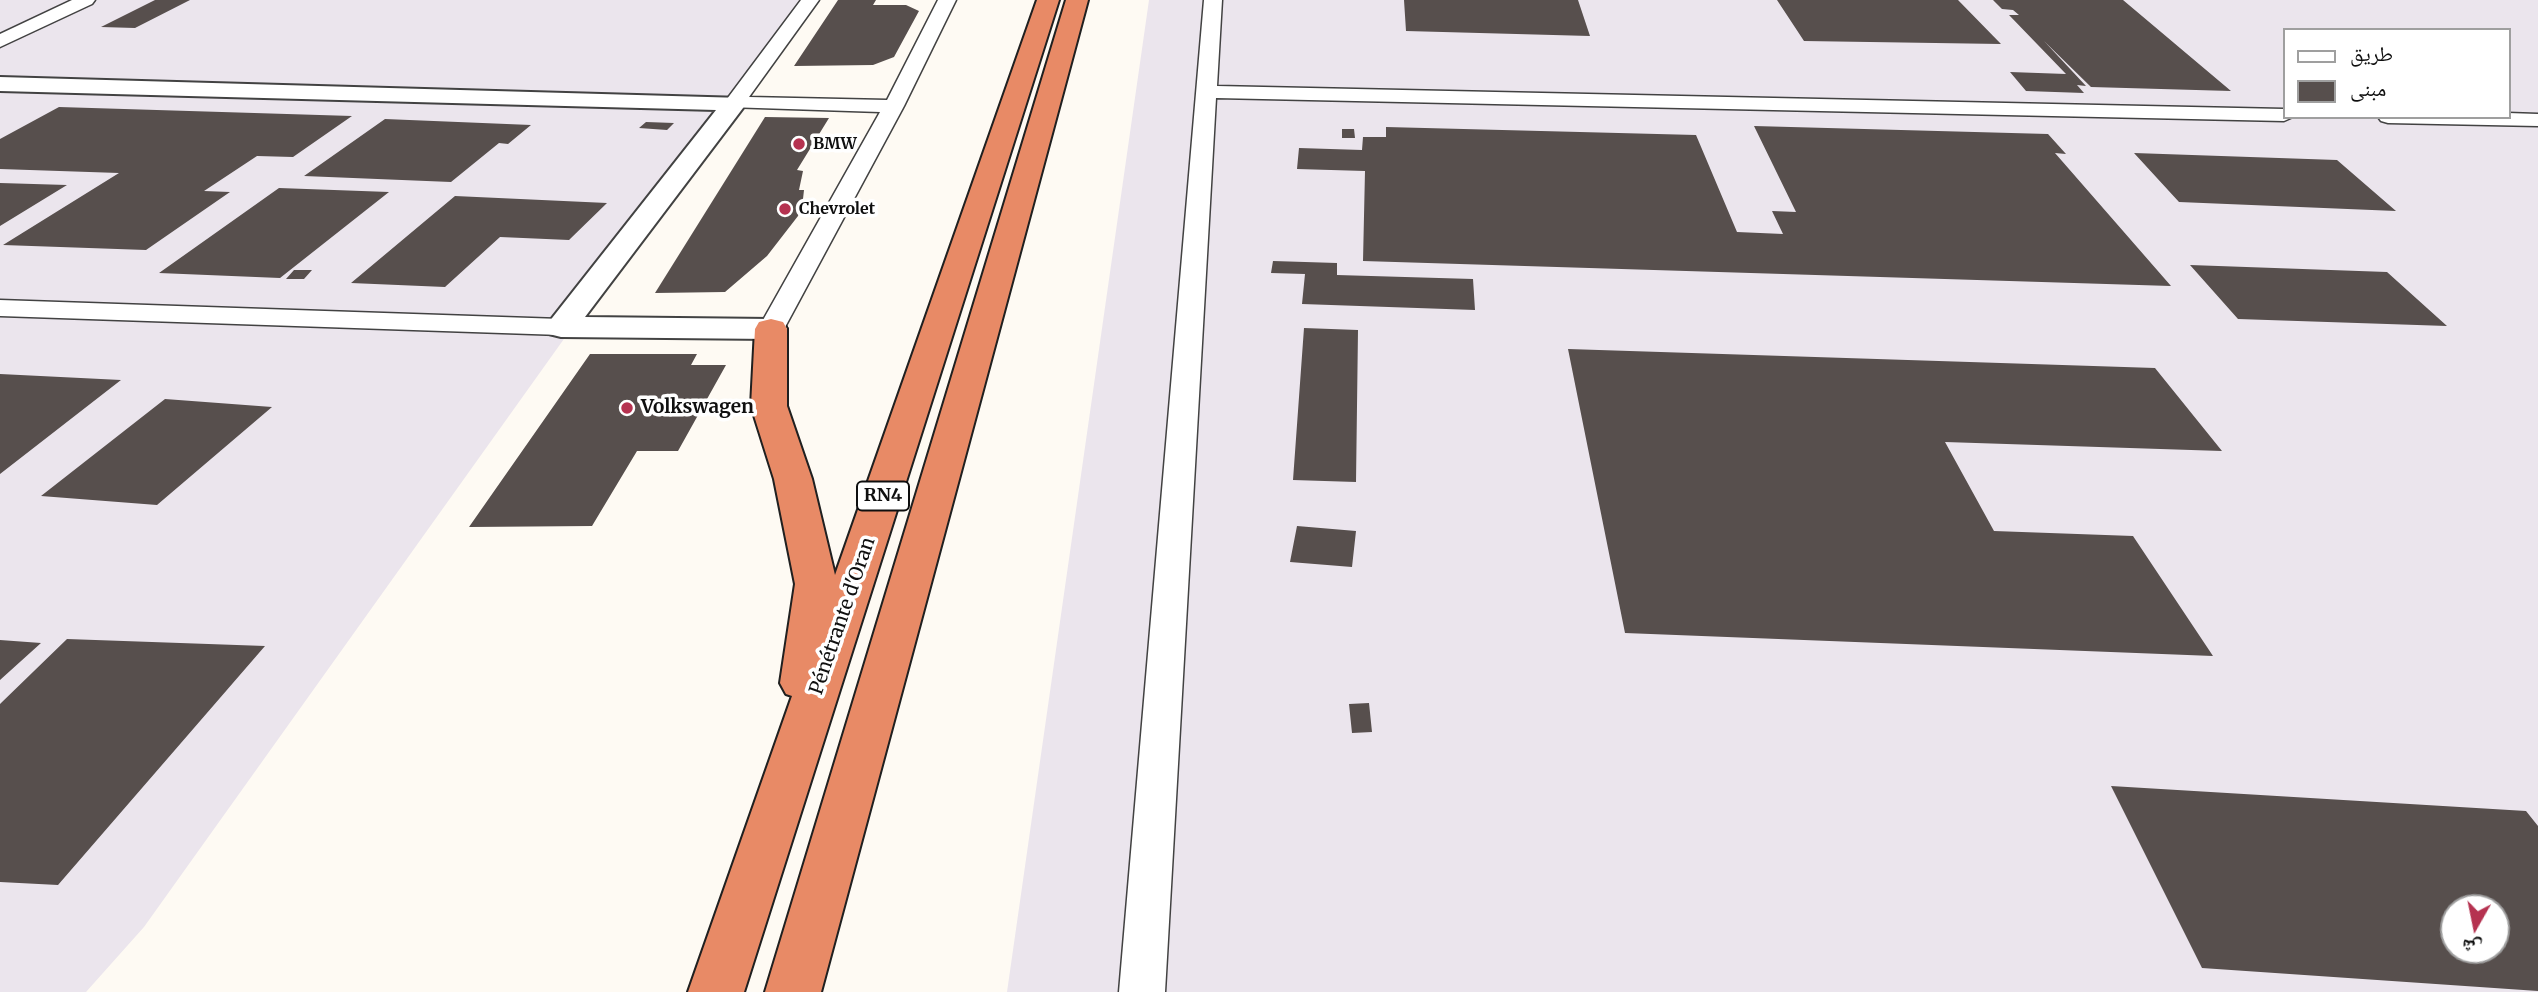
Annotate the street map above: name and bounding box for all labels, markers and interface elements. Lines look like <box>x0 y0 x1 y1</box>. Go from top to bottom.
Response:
legend <box>2282 28 2510 119</box>
text: طريق <box>2350 40 2393 67</box>
text: مبنى <box>2350 75 2386 102</box>
place label: BMW <box>813 134 857 154</box>
marker: BMW <box>791 136 807 152</box>
place label: Chevrolet <box>799 199 875 219</box>
marker: Chevrolet <box>777 201 793 217</box>
place label: Volkswagen <box>641 397 754 419</box>
marker: Volkswagen <box>619 400 635 416</box>
road number: RN4 <box>857 482 909 510</box>
street label: Pénétrante d'Oran <box>805 534 881 698</box>
north arrow <box>2440 894 2510 964</box>
text: ش <box>2460 934 2484 961</box>

